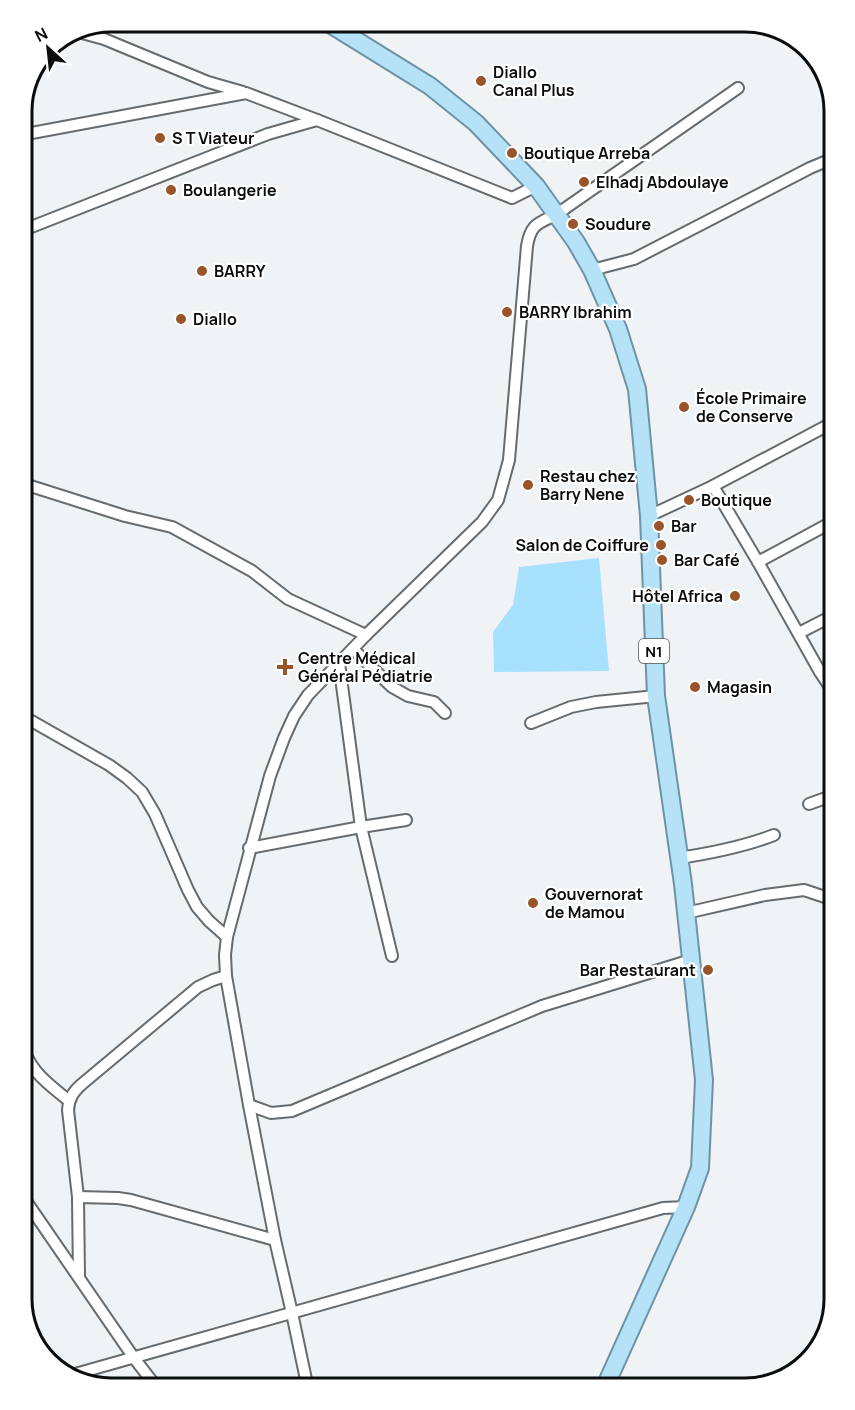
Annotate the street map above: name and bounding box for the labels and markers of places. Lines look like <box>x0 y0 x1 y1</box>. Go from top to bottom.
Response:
place label: Diallo Canal Plus <box>493 61 575 101</box>
marker: Diallo Canal Plus <box>474 74 488 88</box>
place label: S T Viateur <box>172 127 254 149</box>
marker: S T Viateur <box>153 131 167 145</box>
place label: Boutique Arreba <box>524 142 650 164</box>
marker: Boutique Arreba <box>505 146 519 160</box>
place label: Elhadj Abdoulaye <box>596 171 729 193</box>
marker: Elhadj Abdoulaye <box>577 175 591 189</box>
place label: Boulangerie <box>183 179 277 201</box>
marker: Boulangerie <box>164 183 178 197</box>
place label: Soudure <box>585 213 652 235</box>
marker: Soudure <box>566 217 580 231</box>
place label: BARRY <box>214 260 266 282</box>
marker: BARRY <box>195 264 209 278</box>
place label: BARRY Ibrahim <box>519 301 632 323</box>
marker: BARRY Ibrahim <box>500 305 514 319</box>
place label: Diallo <box>193 308 237 330</box>
marker: Diallo <box>174 312 188 326</box>
place label: École Primaire de Conserve <box>696 387 807 427</box>
marker: École Primaire de Conserve <box>677 400 691 414</box>
place label: Restau chez Barry Nene <box>540 465 636 505</box>
marker: Restau chez Barry Nene <box>521 478 535 492</box>
place label: Boutique <box>701 489 772 511</box>
marker: Boutique <box>682 493 696 507</box>
place label: Bar <box>671 515 697 537</box>
marker: Bar <box>652 519 666 533</box>
place label: Salon de Coiffure <box>515 534 649 556</box>
marker: Salon de Coiffure <box>654 538 668 552</box>
place label: Bar Café <box>674 549 740 571</box>
marker: Bar Café <box>655 553 669 567</box>
place label: Hôtel Africa <box>632 585 723 607</box>
marker: Hôtel Africa <box>728 589 742 603</box>
place label: Centre Médical Général Pédiatrie <box>298 647 433 687</box>
marker: Centre Médical Général Pédiatrie <box>276 658 294 676</box>
place label: Magasin <box>707 676 772 698</box>
marker: Magasin <box>688 680 702 694</box>
place label: Gouvernorat de Mamou <box>545 883 643 923</box>
marker: Gouvernorat de Mamou <box>526 896 540 910</box>
place label: Bar Restaurant <box>580 959 696 981</box>
marker: Bar Restaurant <box>701 963 715 977</box>

